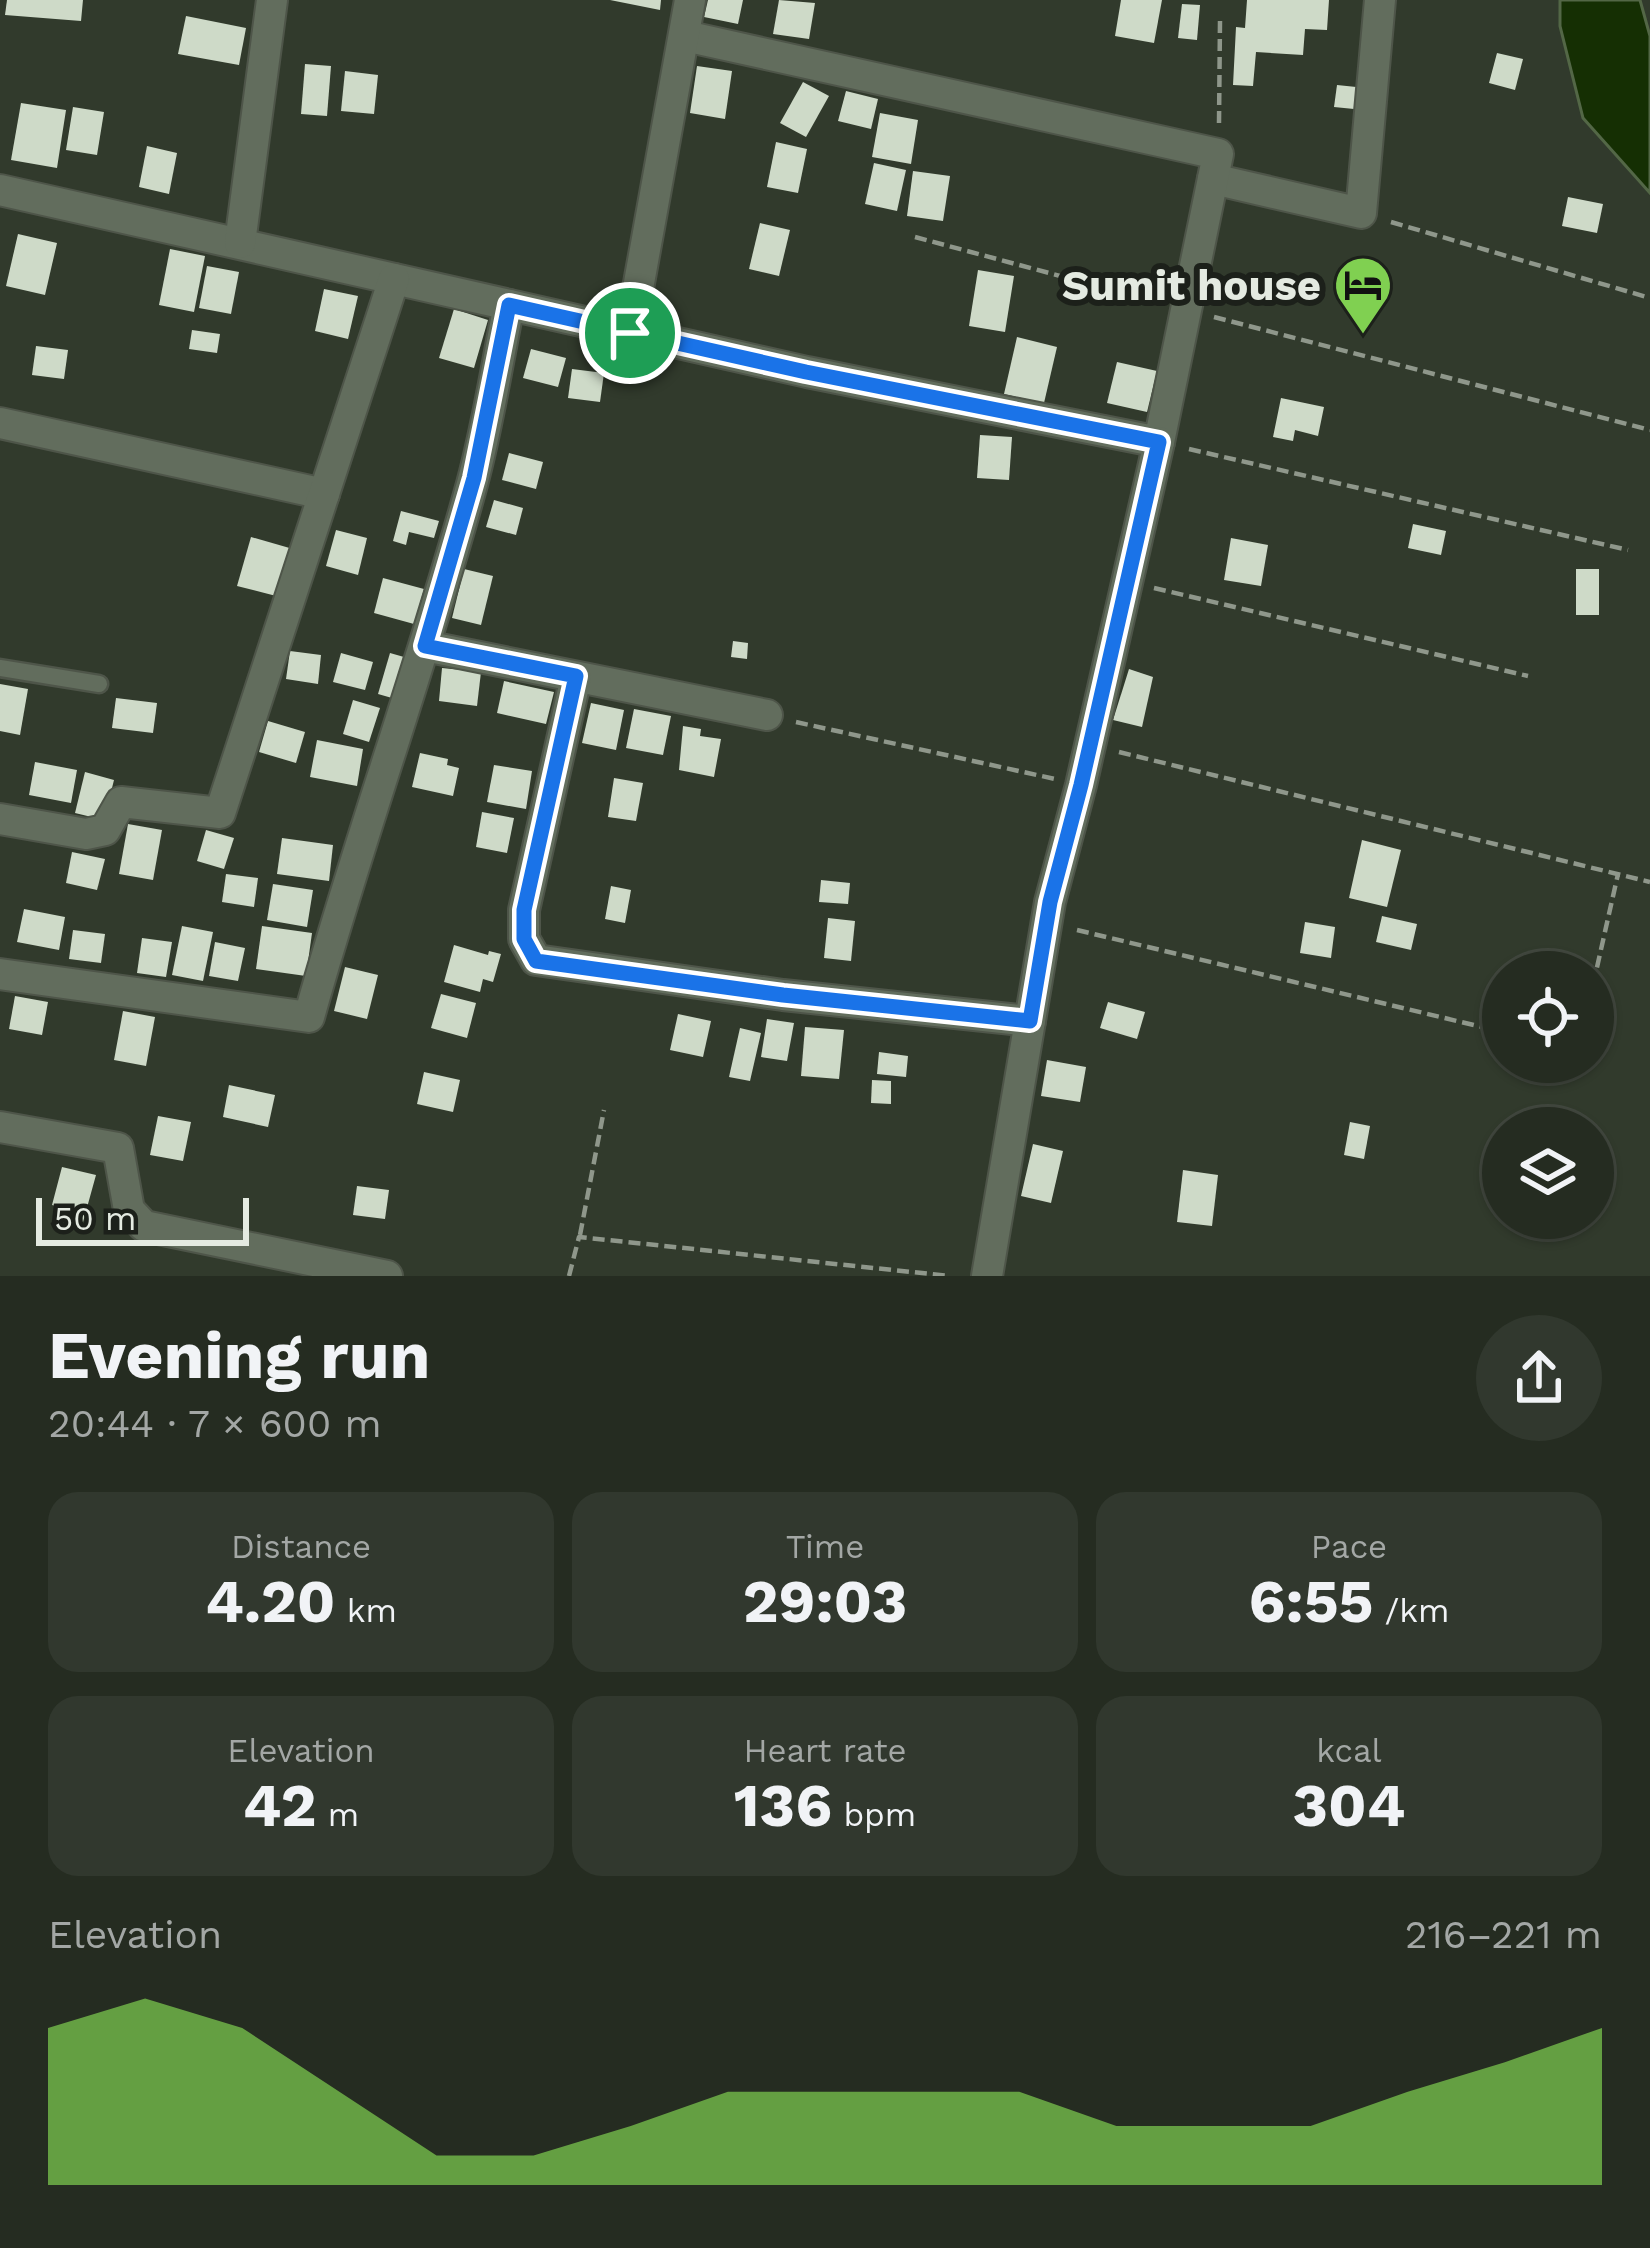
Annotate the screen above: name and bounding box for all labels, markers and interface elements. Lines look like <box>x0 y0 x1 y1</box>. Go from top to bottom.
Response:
hotel icon: Sumit house <box>1332 254 1394 336</box>
place label: Sumit house <box>1062 261 1321 310</box>
pin <box>579 282 681 384</box>
icon: arrive <box>597 300 663 366</box>
map controls <box>1482 951 1614 1239</box>
button: locate <box>1482 951 1614 1083</box>
button: layers <box>1482 1107 1614 1239</box>
scale bar <box>36 1192 249 1245</box>
text: 50 m <box>54 1199 136 1238</box>
button: share <box>1476 1315 1602 1441</box>
text: Evening run <box>48 1317 430 1394</box>
text: 20:44 · 7 × 600 m <box>48 1401 382 1446</box>
text: Distance <box>231 1527 371 1566</box>
text: Time <box>786 1527 864 1566</box>
text: Pace <box>1311 1527 1387 1566</box>
text: 4.20 <box>205 1566 335 1637</box>
text: 29:03 <box>743 1566 907 1637</box>
text: 6:55 <box>1249 1566 1374 1637</box>
text: km <box>335 1591 397 1630</box>
text: /km <box>1374 1591 1449 1630</box>
text: Elevation <box>227 1731 375 1770</box>
text: Heart rate <box>743 1731 907 1770</box>
text: kcal <box>1316 1731 1382 1770</box>
text: 42 <box>243 1770 317 1841</box>
text: 136 <box>734 1770 832 1841</box>
text: 304 <box>1293 1770 1405 1841</box>
text: m <box>317 1795 359 1834</box>
text: bpm <box>832 1795 916 1834</box>
text: Elevation <box>48 1912 222 1957</box>
text: 216–221 m <box>1405 1912 1602 1957</box>

